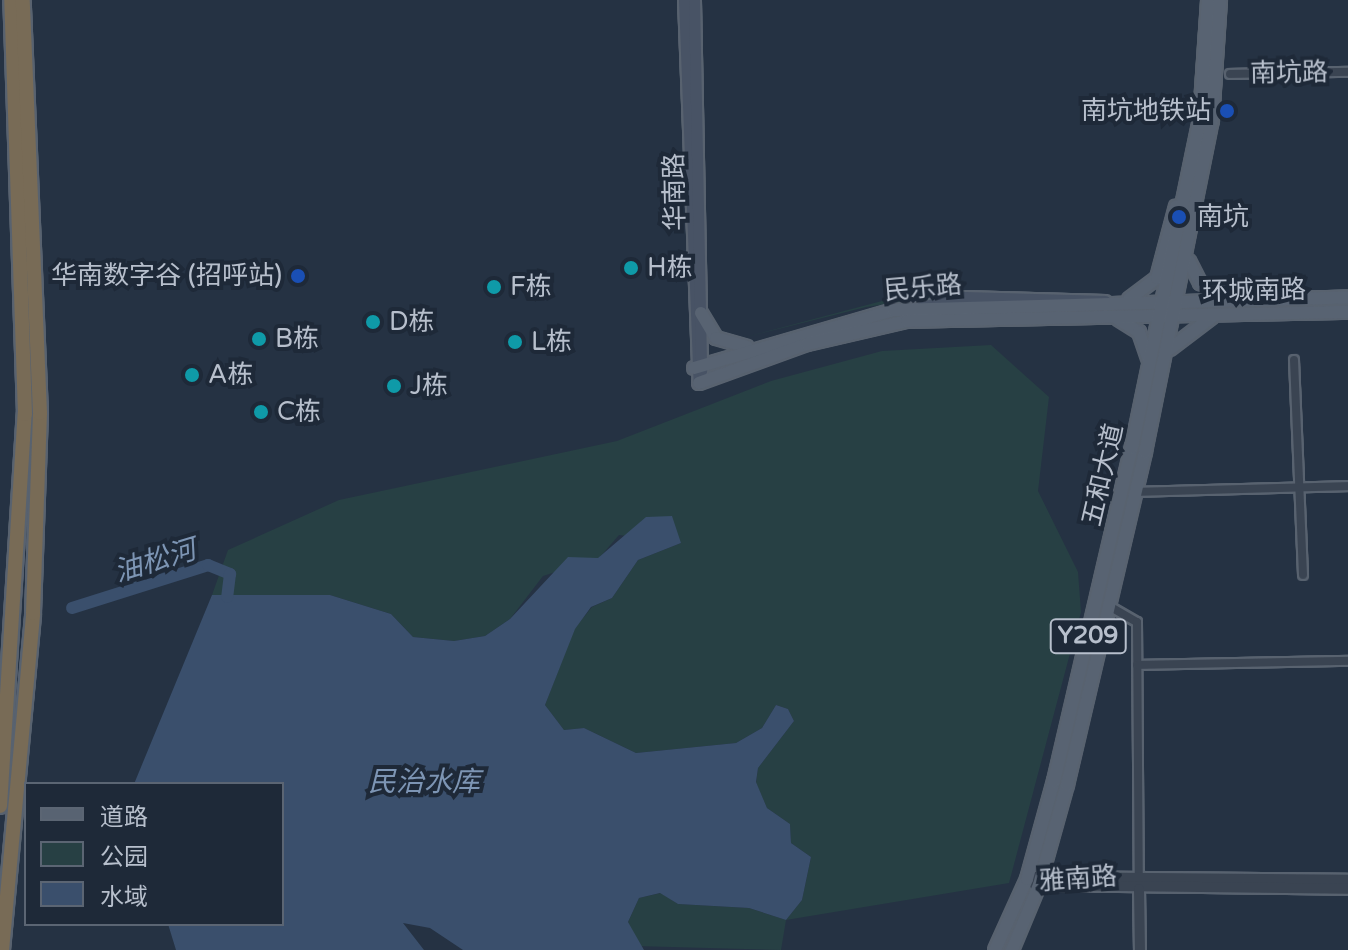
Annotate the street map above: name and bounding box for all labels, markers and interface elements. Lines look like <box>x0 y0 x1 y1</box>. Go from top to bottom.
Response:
street label: 南坑路 <box>1250 57 1328 89</box>
place label: 南坑地铁站 <box>1081 95 1211 127</box>
marker: 南坑地铁站 <box>1218 102 1236 120</box>
street label: 华南路 <box>659 153 691 231</box>
place label: 南坑 <box>1197 201 1249 233</box>
marker: 南坑 <box>1168 206 1190 228</box>
place label: H栋 <box>647 252 693 284</box>
marker: H栋 <box>622 259 640 277</box>
place label: 华南数字谷 (招呼站) <box>51 260 282 292</box>
marker: 华南数字谷 (招呼站) <box>289 267 307 285</box>
street label: 民乐路 <box>883 269 963 307</box>
place label: F栋 <box>510 271 552 303</box>
street label: 环城南路 <box>1202 274 1306 308</box>
marker: F栋 <box>485 278 503 296</box>
place label: D栋 <box>389 306 435 338</box>
marker: D栋 <box>364 313 382 331</box>
place label: B栋 <box>275 323 319 355</box>
place label: L栋 <box>531 326 572 358</box>
marker: B栋 <box>250 330 268 348</box>
marker: L栋 <box>506 333 524 351</box>
place label: A栋 <box>208 359 253 391</box>
marker: A栋 <box>183 366 201 384</box>
place label: J栋 <box>410 370 448 402</box>
marker: J栋 <box>385 377 403 395</box>
place label: C栋 <box>277 396 321 428</box>
marker: C栋 <box>252 403 270 421</box>
street label: 五和大道 <box>1076 421 1130 529</box>
water label: 油松河 <box>110 533 200 589</box>
road number: Y209 <box>1048 616 1128 656</box>
water label: 民治水库 <box>368 765 480 799</box>
legend <box>24 782 284 926</box>
text: 道路 <box>100 803 148 832</box>
text: 公园 <box>100 843 148 872</box>
street label: 雅南路 <box>1038 861 1118 897</box>
text: 水域 <box>100 883 148 912</box>

